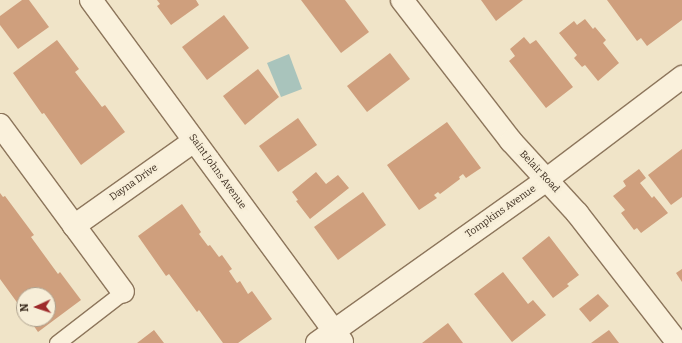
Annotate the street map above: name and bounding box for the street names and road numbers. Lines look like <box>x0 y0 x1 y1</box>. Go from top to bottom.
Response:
street label: Saint Johns Avenue <box>186 132 248 212</box>
street label: Belair Road <box>517 149 561 195</box>
street label: Dayna Drive <box>108 162 160 204</box>
street label: Tompkins Avenue <box>463 183 539 241</box>

